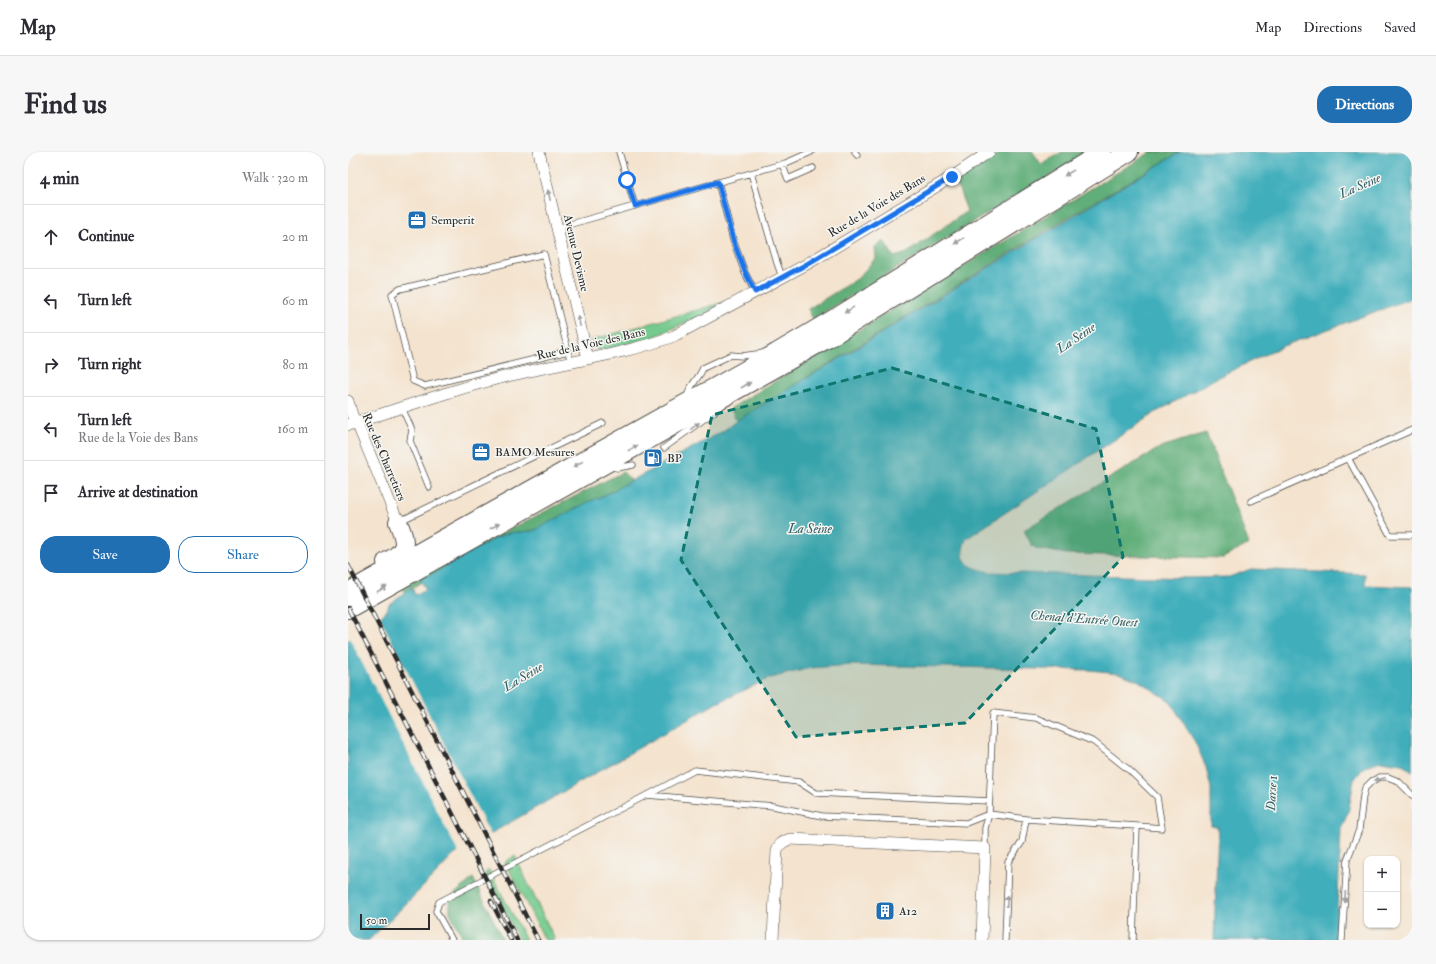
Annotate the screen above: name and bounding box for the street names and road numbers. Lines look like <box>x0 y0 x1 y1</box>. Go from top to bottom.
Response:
street label: Rue de la Voie des Bans <box>826 171 928 241</box>
street label: Avenue Devisme <box>560 212 592 293</box>
street label: Rue de la Voie des Bans <box>535 324 647 364</box>
street label: Rue des Charretiers <box>359 411 409 503</box>

